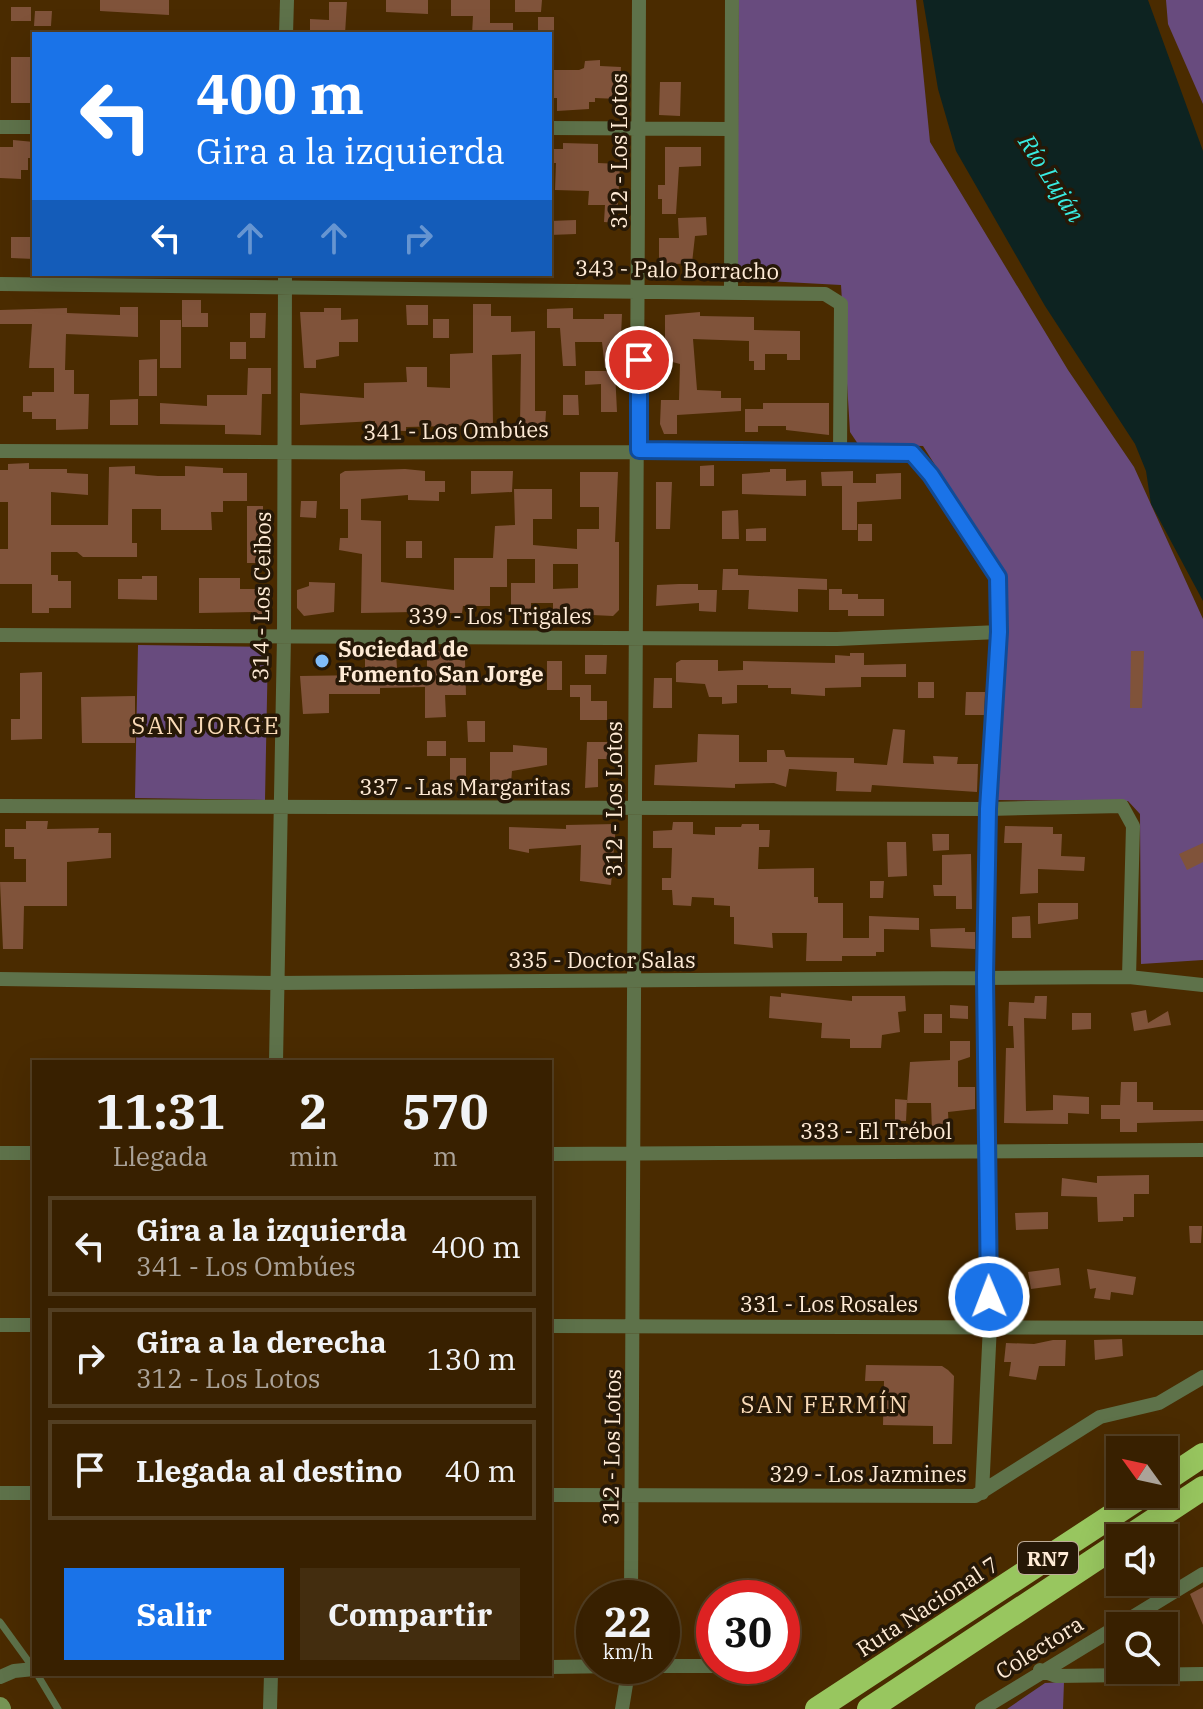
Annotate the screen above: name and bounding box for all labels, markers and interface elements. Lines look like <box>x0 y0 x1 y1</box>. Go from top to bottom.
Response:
text: 400 m <box>196 57 364 129</box>
icon: left <box>64 64 168 168</box>
street label: 312 - Los Lotos <box>604 73 633 229</box>
text: Gira a la izquierda <box>196 127 505 174</box>
water label: Río Luján <box>1011 127 1093 228</box>
icon: left <box>144 216 188 260</box>
icon: ahead <box>228 216 272 260</box>
icon: ahead <box>312 216 356 260</box>
icon: right <box>396 216 440 260</box>
street label: 343 - Palo Borracho <box>575 253 779 285</box>
pin <box>605 326 673 394</box>
icon: arrive <box>617 338 661 382</box>
street label: 341 - Los Ombúes <box>363 414 549 446</box>
street label: 314 - Los Ceibos <box>245 511 277 681</box>
street label: 339 - Los Trigales <box>408 601 592 630</box>
place label: Sociedad de Fomento San Jorge <box>338 634 544 688</box>
marker: Sociedad de Fomento San Jorge <box>313 652 331 670</box>
district label: SAN JORGE <box>131 709 281 741</box>
street label: 312 - Los Lotos <box>599 721 628 877</box>
street label: 337 - Las Margaritas <box>359 772 571 801</box>
street label: 335 - Doctor Salas <box>508 945 696 974</box>
text: 11:31 <box>96 1080 225 1142</box>
text: 2 <box>299 1080 328 1142</box>
text: 570 <box>402 1080 488 1142</box>
street label: 333 - El Trébol <box>800 1116 952 1145</box>
text: Llegada <box>113 1139 208 1173</box>
text: min <box>289 1139 338 1173</box>
text: m <box>433 1139 458 1173</box>
text: Gira a la izquierda <box>136 1210 407 1249</box>
icon: left <box>68 1224 112 1268</box>
text: 400 m <box>431 1227 521 1266</box>
text: 341 - Los Ombúes <box>136 1249 356 1283</box>
position arrow <box>947 1255 1031 1339</box>
street label: 331 - Los Rosales <box>740 1289 918 1318</box>
text: Gira a la derecha <box>136 1322 387 1361</box>
icon: right <box>68 1336 112 1380</box>
text: 130 m <box>426 1339 516 1378</box>
text: 312 - Los Lotos <box>136 1361 321 1395</box>
street label: 312 - Los Lotos <box>595 1369 627 1525</box>
district label: SAN FERMÍN <box>740 1388 910 1420</box>
north arrow <box>1106 1436 1178 1508</box>
map controls <box>1106 1436 1178 1684</box>
icon: arrive <box>68 1448 112 1492</box>
text: Llegada al destino <box>136 1451 402 1490</box>
text: 40 m <box>444 1451 516 1490</box>
street label: 329 - Los Jazmines <box>769 1459 967 1488</box>
button: sound <box>1106 1524 1178 1596</box>
road number: RN7 <box>1018 1542 1078 1574</box>
street label: Ruta Nacional 7 <box>850 1549 1004 1663</box>
button: Salir <box>64 1568 284 1660</box>
button: Compartir <box>300 1568 520 1660</box>
speed limit sign: 30 <box>696 1580 800 1684</box>
text: 22 <box>604 1596 652 1648</box>
street label: Colectora <box>990 1609 1088 1685</box>
button: search <box>1106 1612 1178 1684</box>
text: km/h <box>603 1638 653 1665</box>

